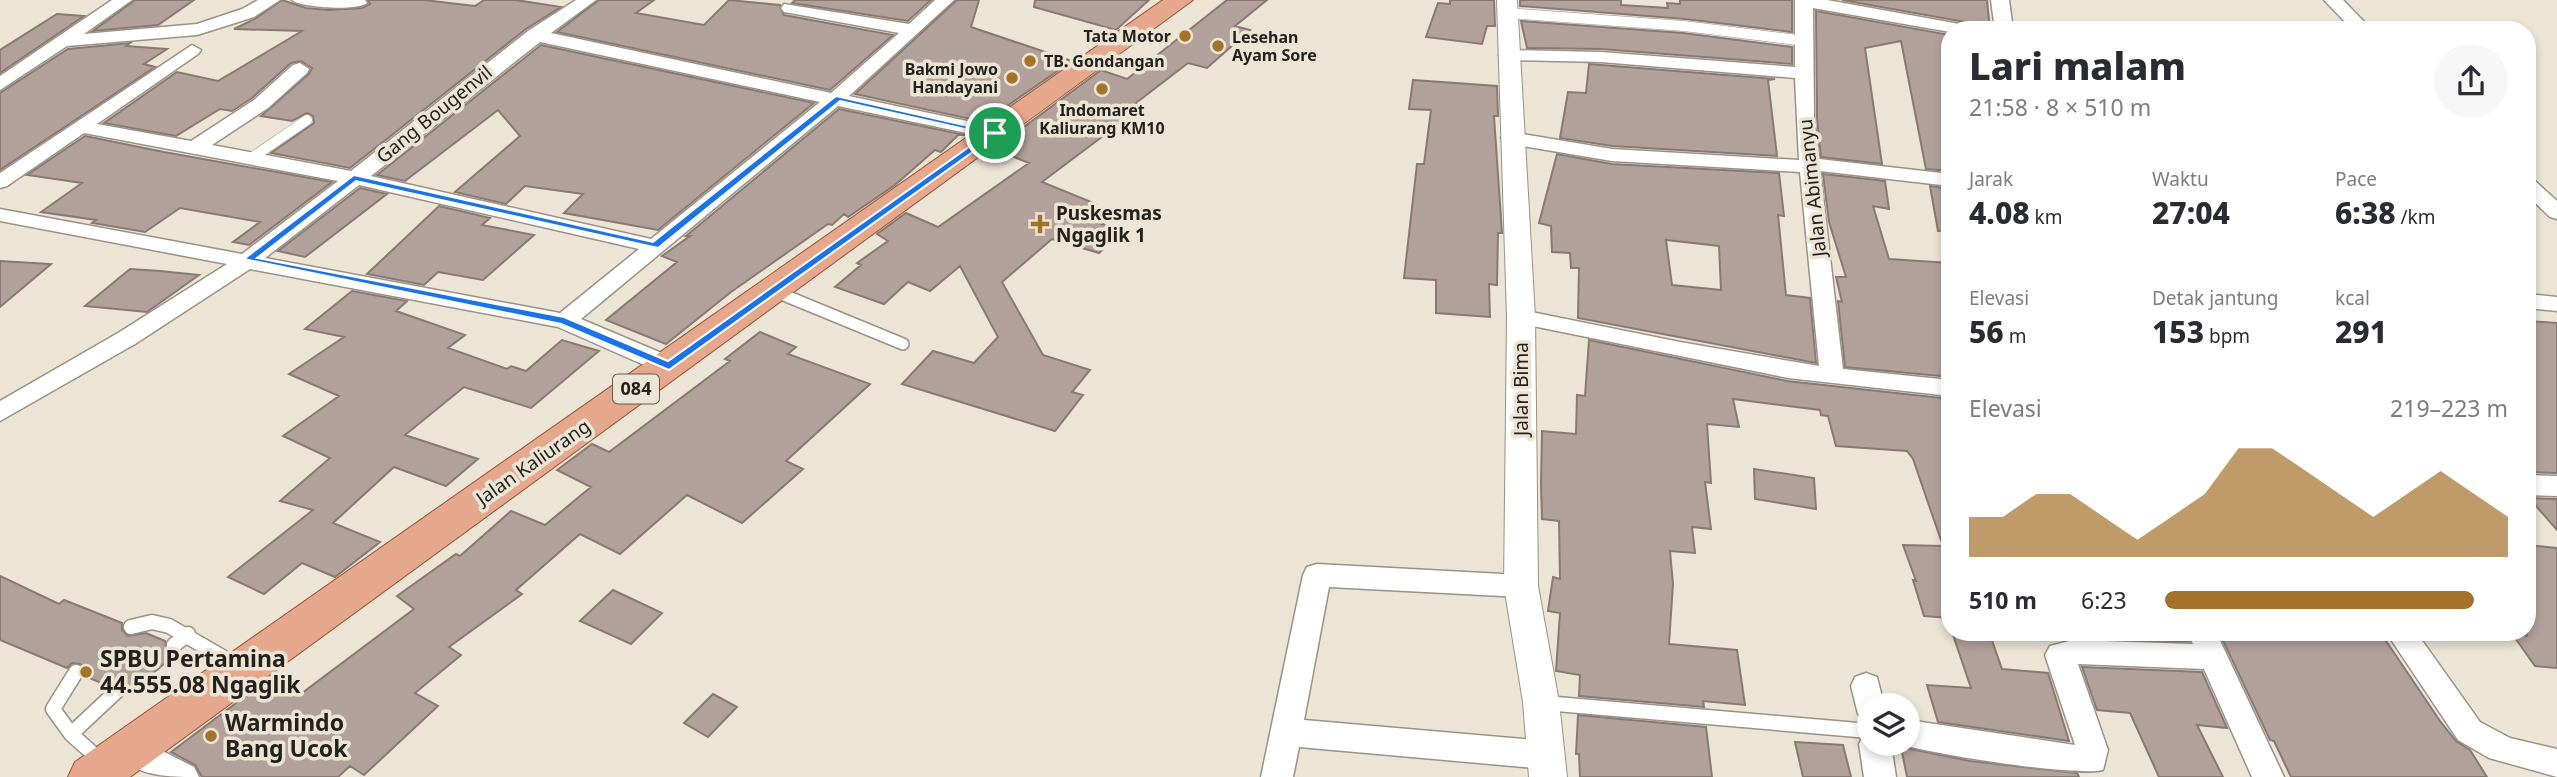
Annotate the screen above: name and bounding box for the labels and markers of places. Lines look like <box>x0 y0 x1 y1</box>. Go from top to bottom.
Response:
place label: Tata Motor <box>1084 25 1171 47</box>
place label: Lesehan Ayam Sore <box>1232 26 1317 66</box>
marker: Tata Motor <box>1177 28 1193 44</box>
marker: Lesehan Ayam Sore <box>1210 38 1226 54</box>
place label: TB. Gondangan <box>1044 50 1165 72</box>
marker: TB. Gondangan <box>1022 53 1038 69</box>
place label: Bakmi Jowo Handayani <box>905 58 998 98</box>
marker: Bakmi Jowo Handayani <box>1004 70 1020 86</box>
marker: Indomaret Kaliurang KM10 <box>1094 81 1110 97</box>
place label: Indomaret Kaliurang KM10 <box>1039 99 1165 139</box>
pin <box>965 103 1025 163</box>
place label: Puskesmas Ngaglik 1 <box>1056 200 1162 248</box>
marker: Puskesmas Ngaglik 1 <box>1030 214 1050 234</box>
place label: SPBU Pertamina 44.555.08 Ngaglik <box>100 642 301 700</box>
marker: SPBU Pertamina 44.555.08 Ngaglik <box>78 664 94 680</box>
place label: Warmindo Bang Ucok <box>225 706 348 764</box>
marker: Warmindo Bang Ucok <box>203 728 219 744</box>

